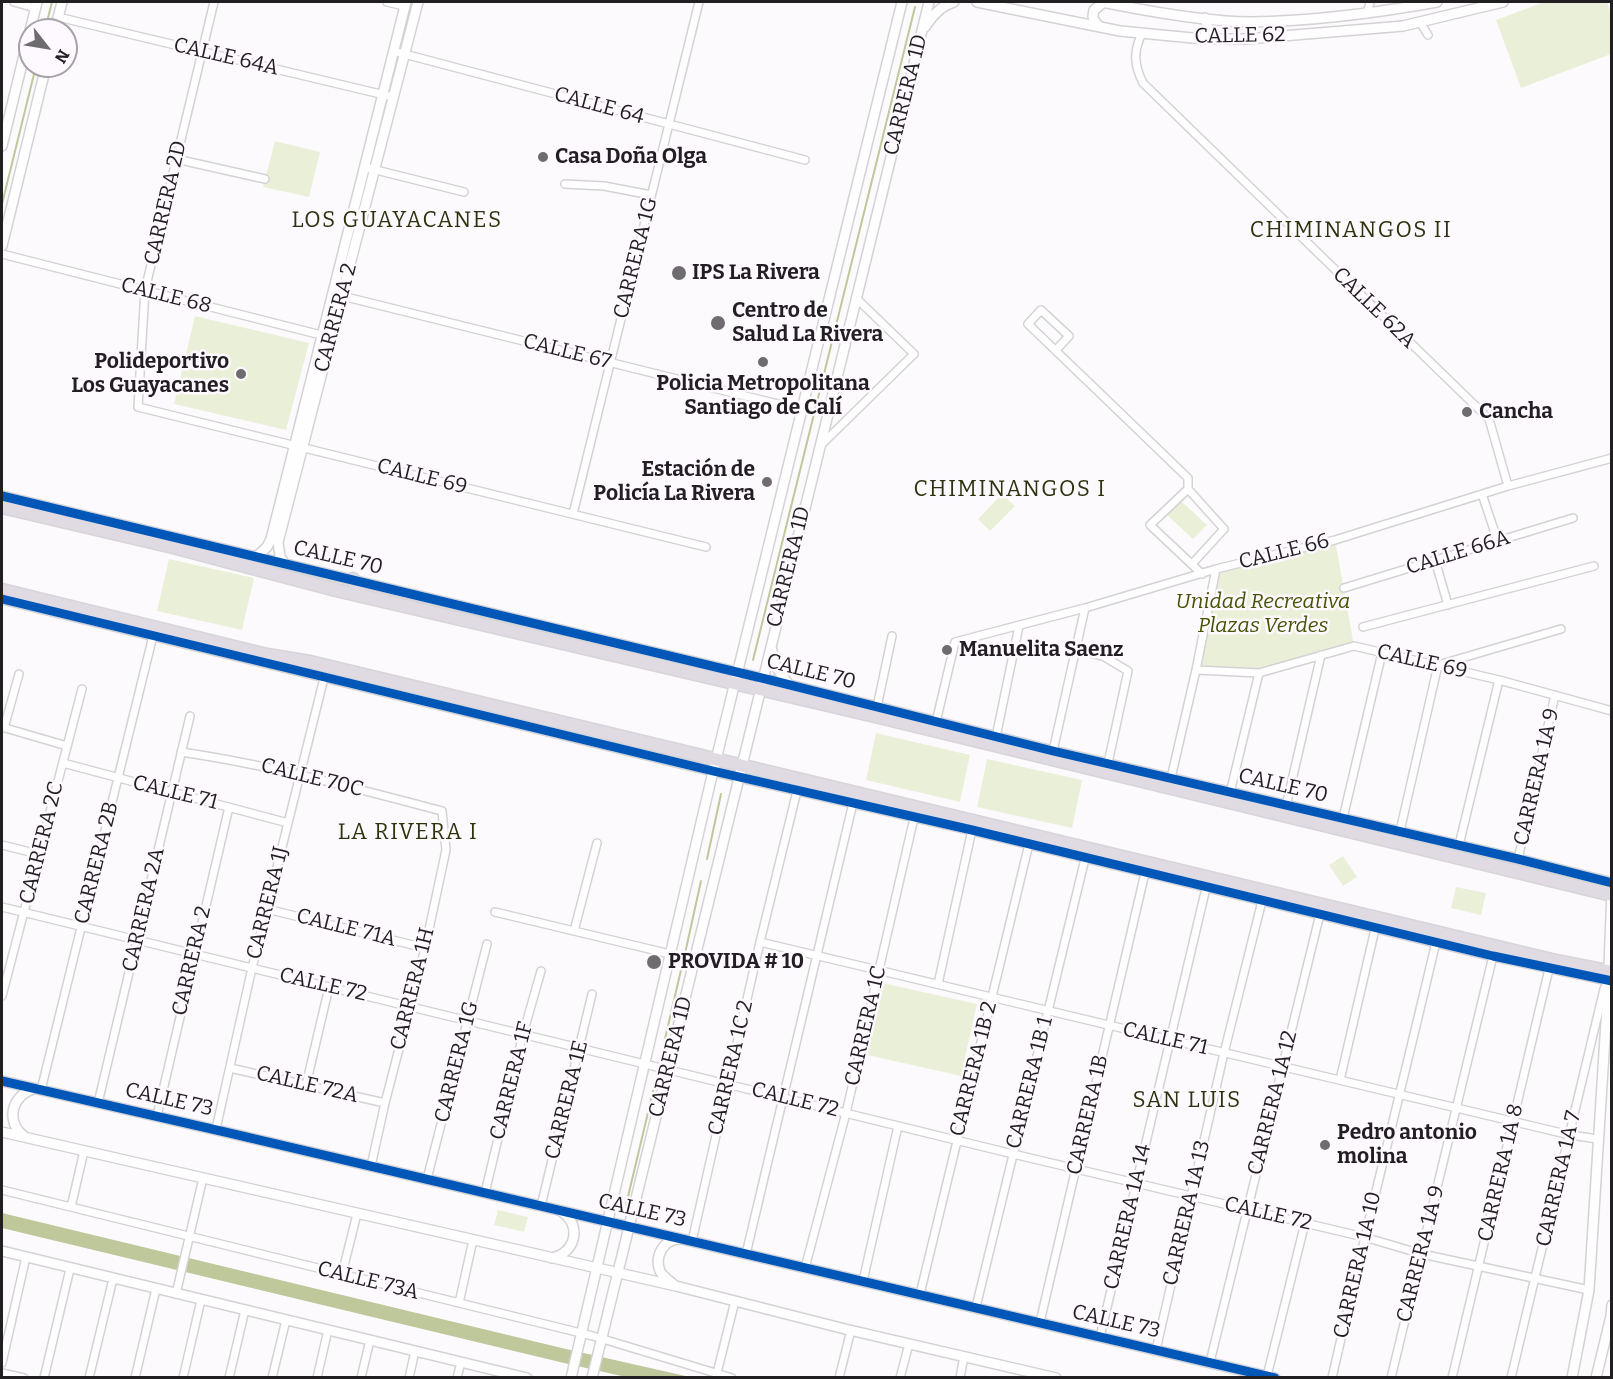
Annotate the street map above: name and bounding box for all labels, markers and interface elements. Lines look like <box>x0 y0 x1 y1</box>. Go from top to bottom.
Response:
north arrow <box>18 18 78 78</box>
street label: CALLE 62 <box>1194 23 1286 49</box>
street label: CARRERA 1D <box>879 32 933 158</box>
street label: CALLE 64A <box>171 33 281 81</box>
text: N <box>51 46 73 67</box>
street label: CALLE 64 <box>551 82 647 130</box>
street label: CARRERA 2D <box>139 138 193 268</box>
place label: Casa Doña Olga <box>555 144 707 170</box>
marker: Casa Doña Olga <box>536 150 550 164</box>
street label: CARRERA 1G <box>609 195 663 321</box>
district label: LOS GUAYACANES <box>291 208 503 234</box>
district label: CHIMINANGOS II <box>1250 218 1452 244</box>
place label: IPS La Rivera <box>692 260 820 286</box>
street label: CARRERA 2 <box>309 261 363 375</box>
street label: CALLE 62A <box>1327 262 1421 354</box>
marker: IPS La Rivera <box>670 264 688 282</box>
street label: CALLE 68 <box>118 273 214 319</box>
place label: Centro de Salud La Rivera <box>732 298 883 348</box>
marker: Centro de Salud La Rivera <box>709 314 727 332</box>
street label: CALLE 67 <box>520 329 614 375</box>
place label: Polideportivo Los Guayacanes <box>71 349 229 399</box>
marker: Policia Metropolitana Santiago de Calí <box>756 355 770 369</box>
marker: Polideportivo Los Guayacanes <box>234 367 248 381</box>
place label: Policia Metropolitana Santiago de Calí <box>656 371 870 421</box>
place label: Cancha <box>1479 399 1553 425</box>
marker: Cancha <box>1460 405 1474 419</box>
street label: CALLE 69 <box>374 454 470 500</box>
place label: Estación de Policía La Rivera <box>593 457 755 507</box>
marker: Estación de Policía La Rivera <box>760 475 774 489</box>
district label: CHIMINANGOS I <box>913 477 1107 503</box>
street label: CARRERA 1D <box>762 504 816 630</box>
street label: CALLE 66A <box>1403 525 1513 581</box>
street label: CALLE 66 <box>1236 529 1332 575</box>
street label: CALLE 70 <box>291 535 385 581</box>
park label: Unidad Recreativa Plazas Verdes <box>1176 589 1350 639</box>
place label: Manuelita Saenz <box>959 637 1124 663</box>
street label: CALLE 69 <box>1374 639 1470 685</box>
marker: Manuelita Saenz <box>940 643 954 657</box>
street label: CALLE 70 <box>764 649 858 695</box>
street label: CARRERA 1A 9 <box>1509 706 1565 848</box>
street label: CALLE 70C <box>258 753 366 803</box>
street label: CALLE 70 <box>1236 763 1330 809</box>
street label: CALLE 71 <box>130 770 220 816</box>
street label: CARRERA 2C <box>15 779 69 907</box>
street label: CARRERA 2B <box>70 799 124 927</box>
district label: LA RIVERA I <box>338 820 478 846</box>
street label: CARRERA 1J <box>242 844 294 962</box>
street label: CARRERA 2A <box>117 845 171 975</box>
street label: CALLE 71A <box>294 903 398 953</box>
street label: CARRERA 2 <box>167 904 217 1018</box>
street label: CARRERA 1H <box>386 925 440 1053</box>
place label: PROVIDA # 10 <box>668 949 804 975</box>
marker: PROVIDA # 10 <box>645 953 663 971</box>
street label: CALLE 72 <box>277 963 369 1007</box>
street label: CARRERA 1C <box>840 964 892 1088</box>
street label: CARRERA 1D <box>644 994 698 1120</box>
street label: CARRERA 1C 2 <box>703 998 759 1138</box>
street label: CARRERA 1G <box>430 999 484 1125</box>
street label: CARRERA 1B 2 <box>945 999 1003 1139</box>
street label: CARRERA 1B 1 <box>1001 1014 1059 1152</box>
street label: CALLE 71 <box>1120 1017 1210 1061</box>
street label: CARRERA 1F <box>485 1019 539 1143</box>
street label: CARRERA 1A 12 <box>1243 1028 1303 1178</box>
street label: CARRERA 1E <box>540 1038 594 1162</box>
street label: CARRERA 1B <box>1062 1053 1114 1177</box>
street label: CALLE 72A <box>253 1061 361 1109</box>
street label: CALLE 72 <box>749 1077 841 1123</box>
street label: CALLE 73 <box>123 1078 215 1122</box>
district label: SAN LUIS <box>1132 1088 1242 1114</box>
street label: CARRERA 1A 8 <box>1473 1102 1529 1244</box>
street label: CARRERA 1A 7 <box>1531 1109 1587 1249</box>
place label: Pedro antonio molina <box>1337 1120 1477 1170</box>
street label: CARRERA 1A 13 <box>1158 1138 1216 1288</box>
marker: Pedro antonio molina <box>1318 1138 1332 1152</box>
street label: CARRERA 1A 14 <box>1099 1142 1157 1292</box>
street label: CARRERA 1A 9 <box>1392 1183 1450 1325</box>
street label: CALLE 73 <box>596 1189 688 1233</box>
street label: CARRERA 1A 10 <box>1329 1189 1387 1341</box>
street label: CALLE 72 <box>1222 1192 1314 1236</box>
street label: CALLE 73A <box>315 1256 421 1306</box>
street label: CALLE 73 <box>1070 1300 1162 1344</box>

